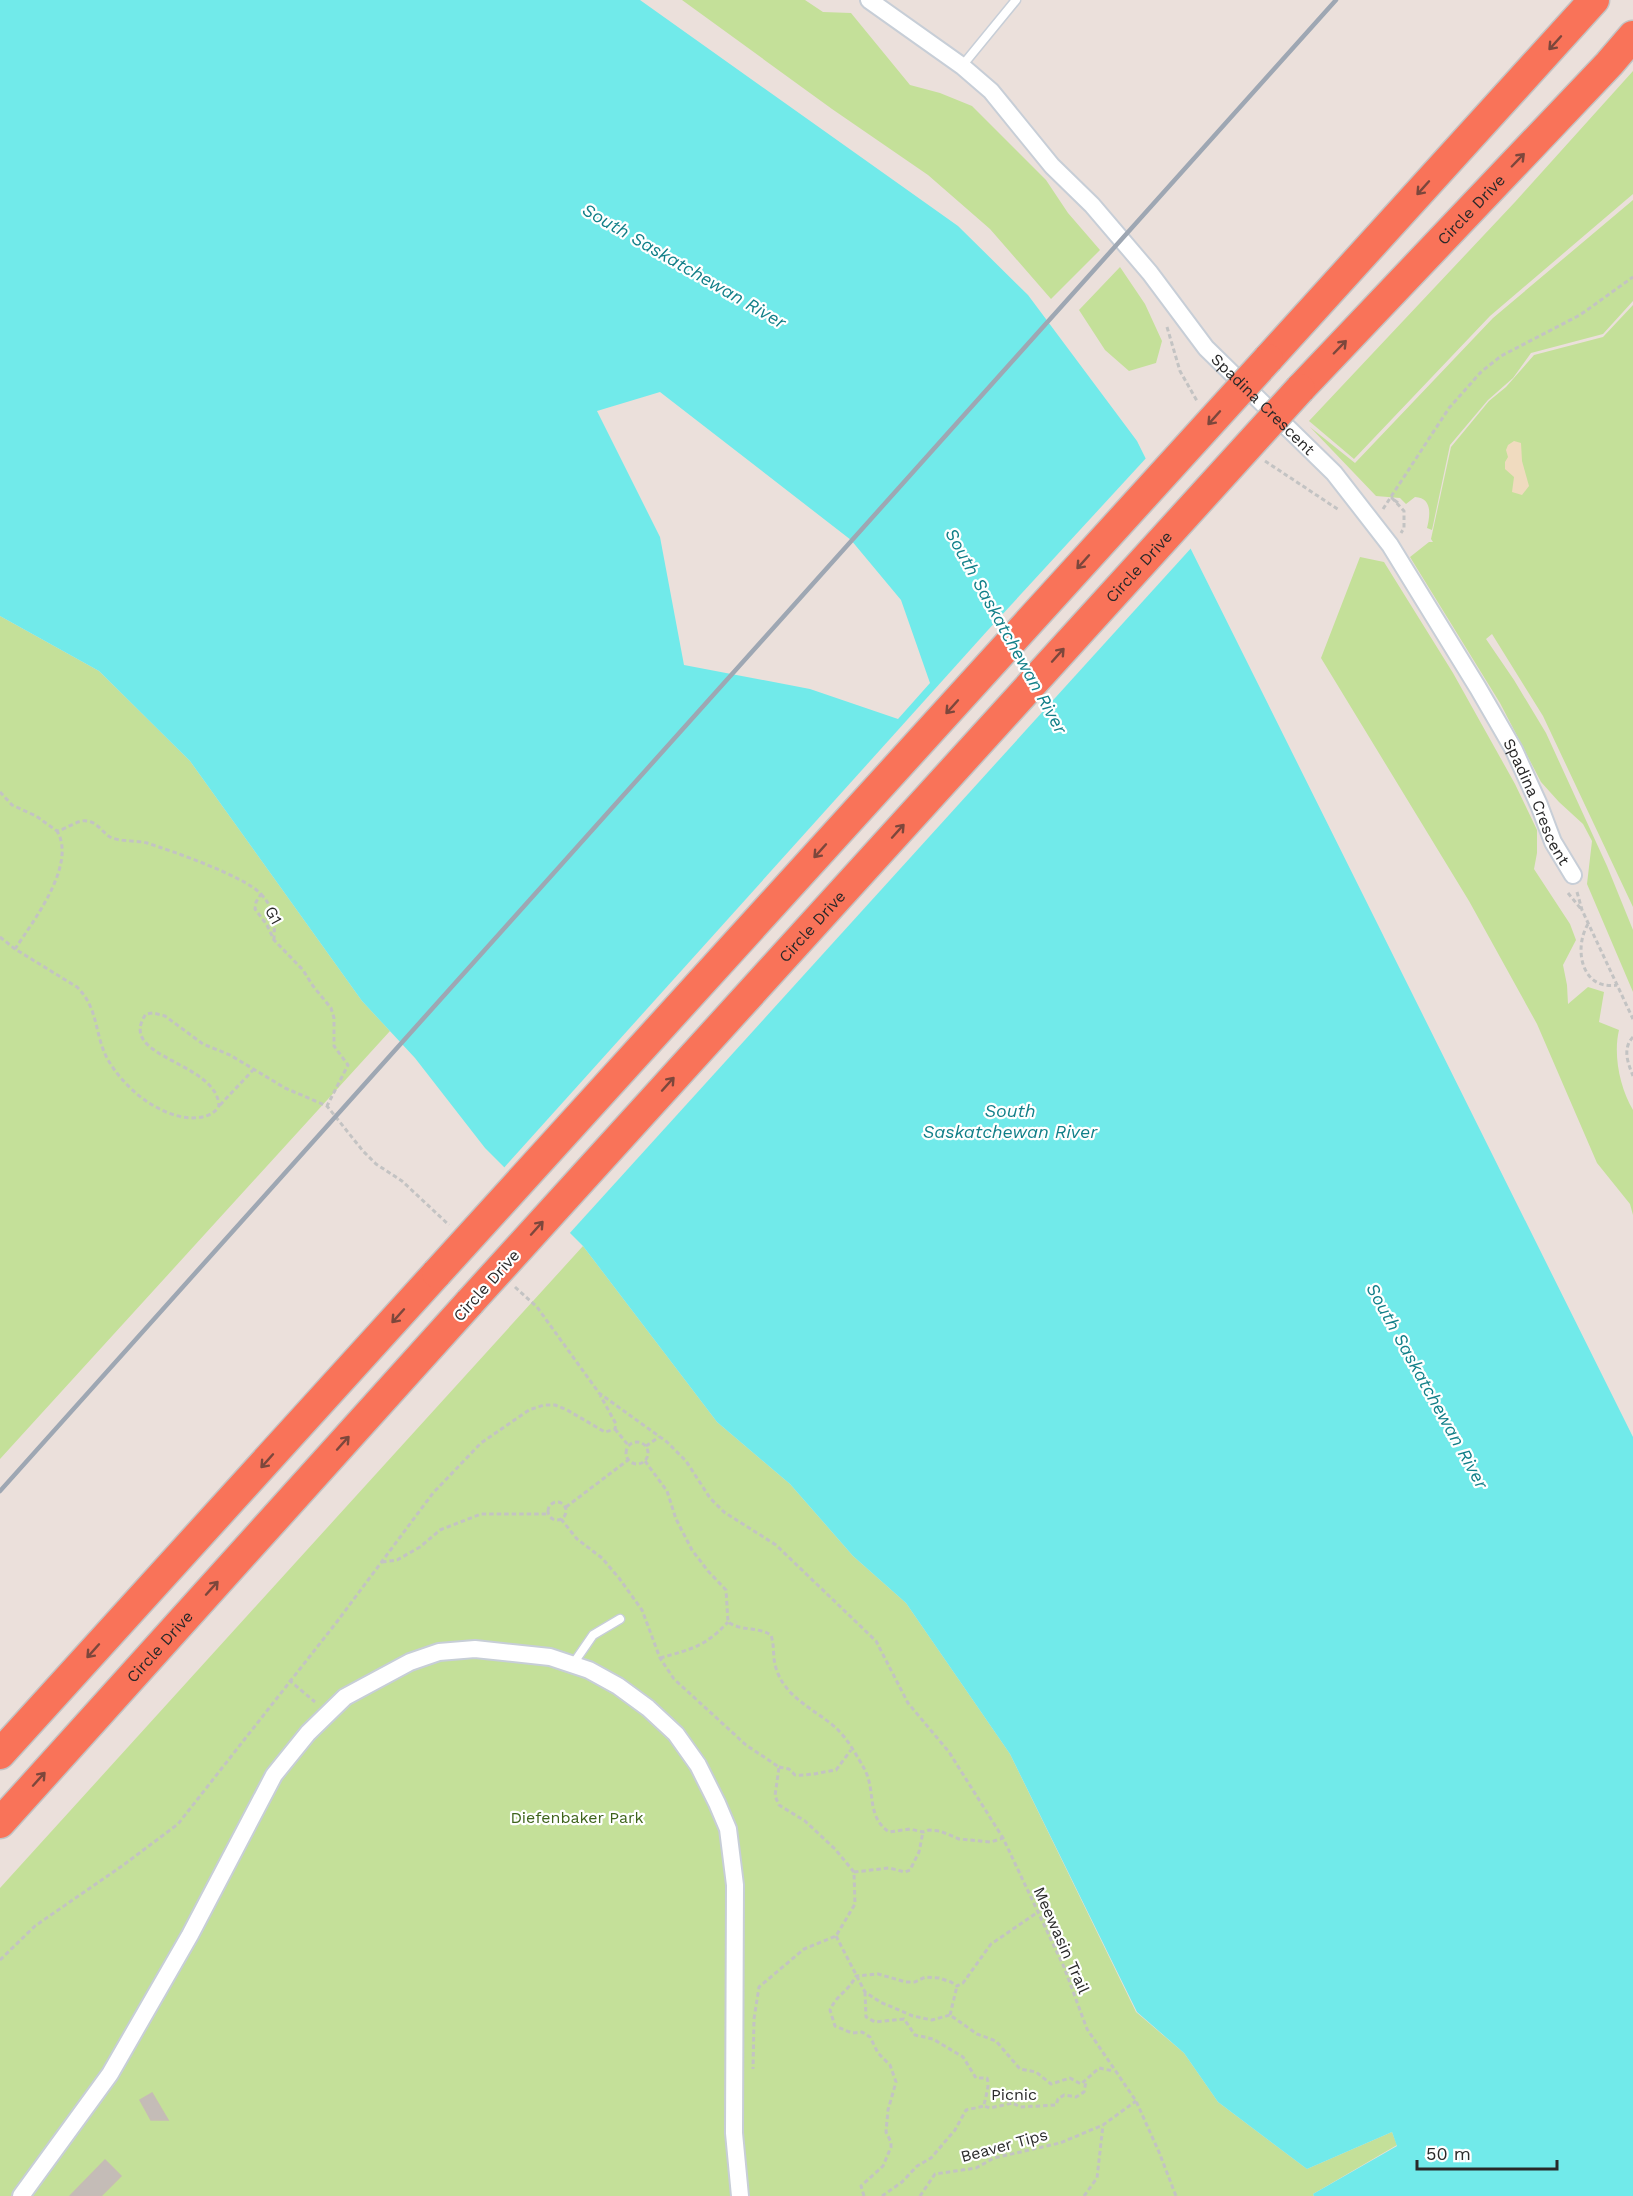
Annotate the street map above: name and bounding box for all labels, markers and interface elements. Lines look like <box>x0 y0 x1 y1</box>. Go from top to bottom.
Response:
one-way arrow <box>1547 36 1562 51</box>
one-way arrow <box>1511 152 1525 167</box>
street label: Circle Drive <box>1433 170 1509 249</box>
one-way arrow <box>1417 180 1431 195</box>
water label: South Saskatchewan River <box>579 199 791 333</box>
one-way arrow <box>1333 339 1348 354</box>
street label: Spadina Crescent <box>1207 350 1319 459</box>
one-way arrow <box>1207 410 1221 425</box>
water label: South Saskatchewan River <box>941 524 1072 738</box>
street label: Circle Drive <box>1102 527 1176 607</box>
one-way arrow <box>1076 555 1090 570</box>
one-way arrow <box>1051 648 1065 663</box>
one-way arrow <box>945 699 959 714</box>
street label: Spadina Crescent <box>1499 735 1574 869</box>
one-way arrow <box>891 823 906 838</box>
one-way arrow <box>814 843 828 858</box>
street label: Circle Drive <box>775 887 849 966</box>
street label: G1 <box>261 903 286 928</box>
one-way arrow <box>661 1076 675 1091</box>
water label: South Saskatchewan River <box>923 1100 1098 1142</box>
one-way arrow <box>530 1221 544 1236</box>
street label: Circle Drive <box>449 1246 523 1325</box>
water label: South Saskatchewan River <box>1362 1279 1493 1493</box>
one-way arrow <box>391 1308 405 1323</box>
one-way arrow <box>336 1436 350 1451</box>
one-way arrow <box>260 1453 274 1468</box>
one-way arrow <box>205 1581 219 1596</box>
street label: Circle Drive <box>123 1607 197 1686</box>
one-way arrow <box>86 1644 100 1659</box>
one-way arrow <box>32 1772 46 1787</box>
park label: Diefenbaker Park <box>510 1808 644 1827</box>
street label: Meewasin Trail <box>1030 1884 1094 1997</box>
street label: Picnic <box>991 2085 1037 2104</box>
street label: Beaver Tips <box>959 2125 1050 2166</box>
scale bar <box>1417 2133 1556 2171</box>
text: 50 m <box>1426 2143 1471 2164</box>

